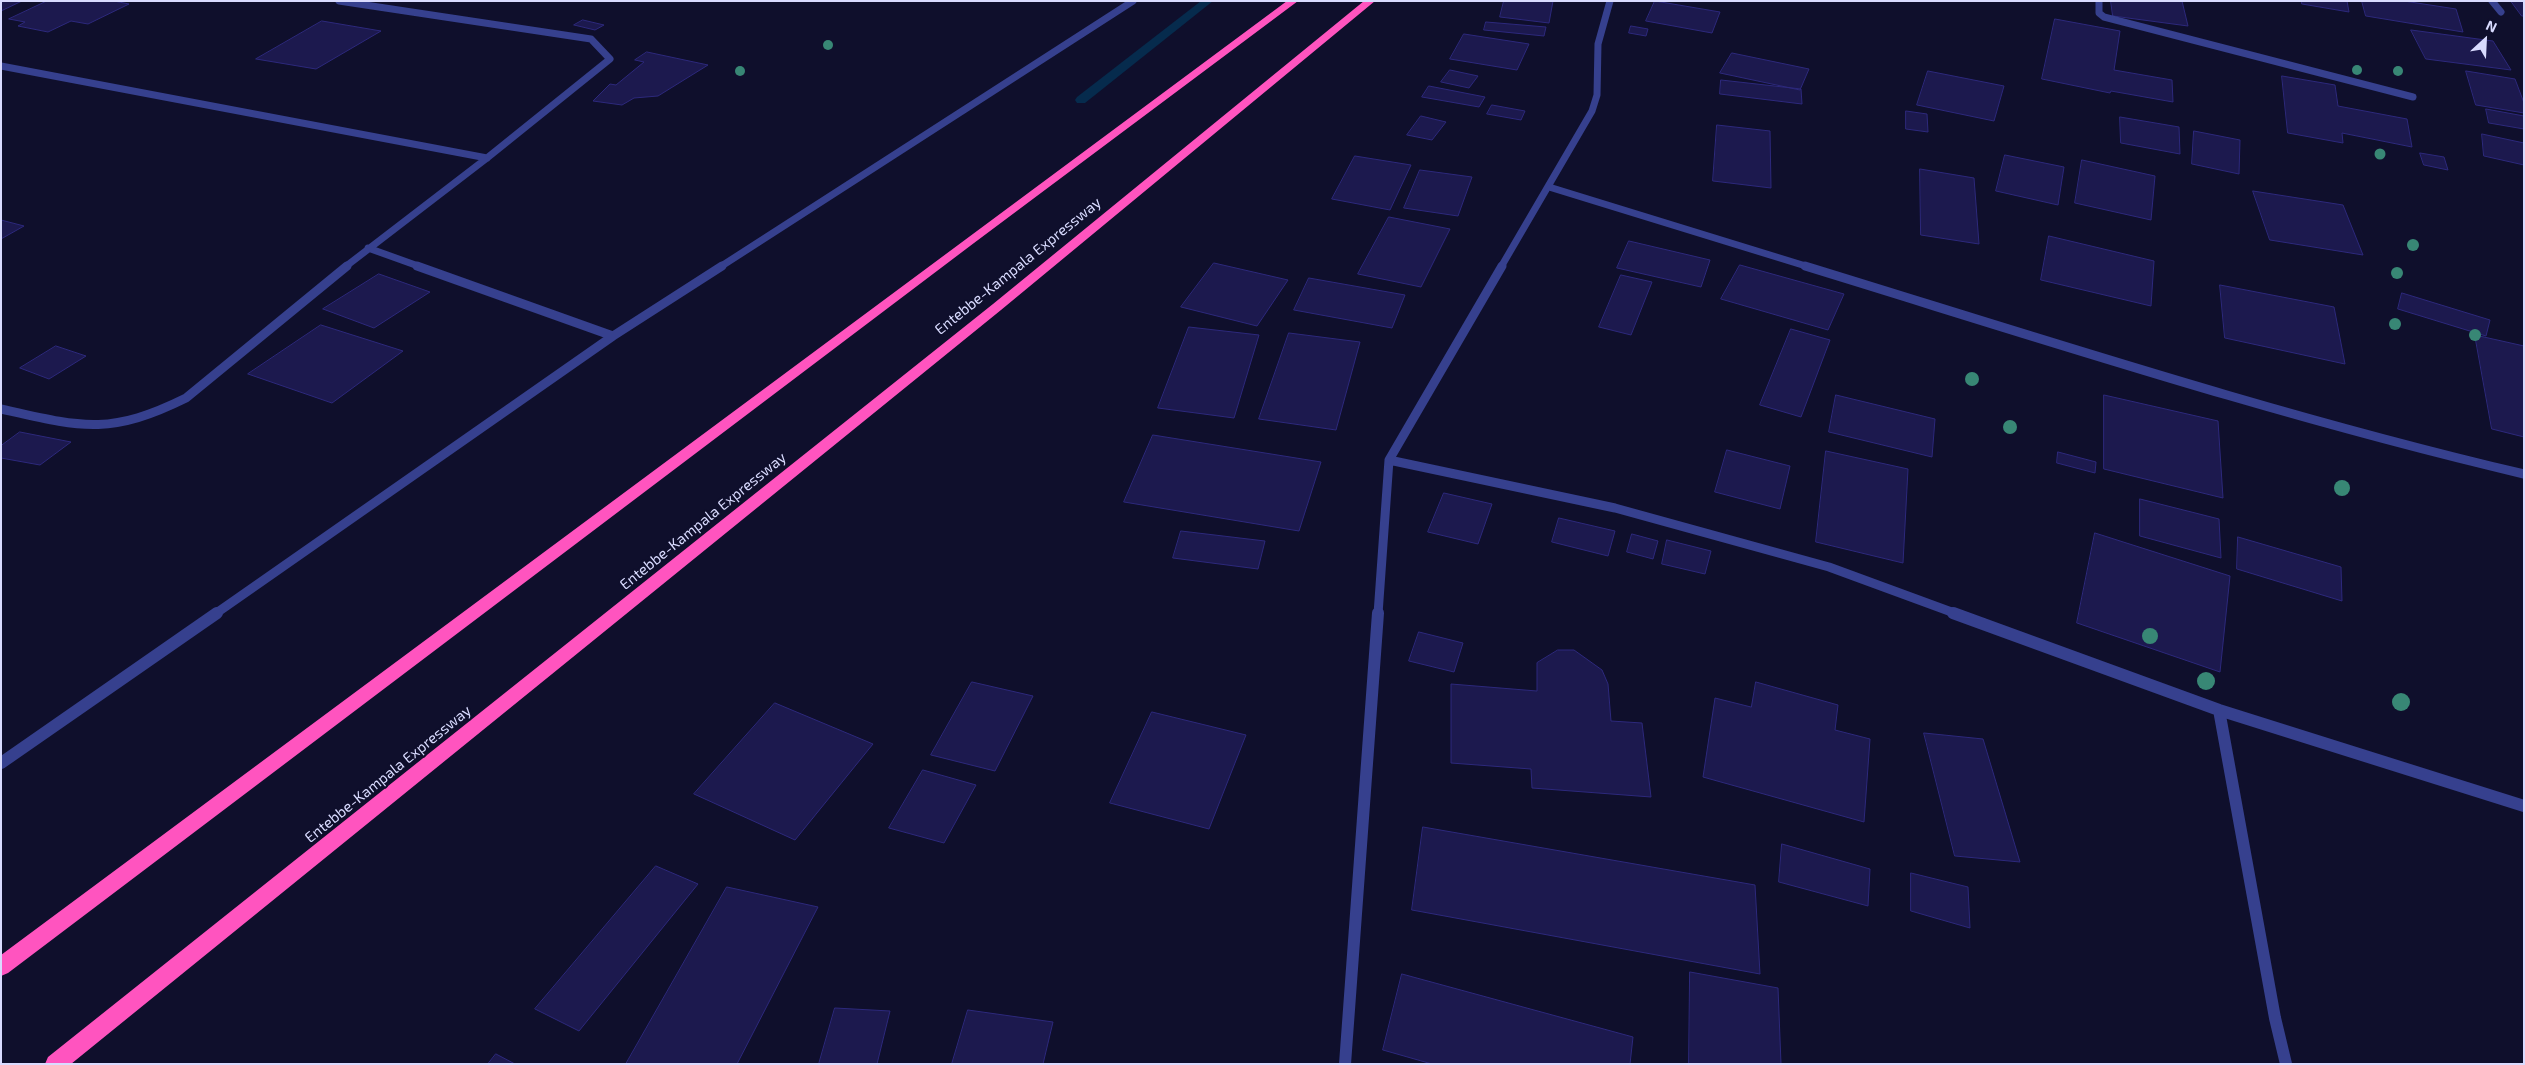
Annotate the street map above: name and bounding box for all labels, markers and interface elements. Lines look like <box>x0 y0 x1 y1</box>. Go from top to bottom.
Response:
north arrow <box>2460 15 2510 65</box>
text: N <box>2483 16 2500 36</box>
street label: Entebbe-Kampala Expressway <box>931 193 1105 339</box>
street label: Entebbe-Kampala Expressway <box>616 448 790 594</box>
street label: Entebbe-Kampala Expressway <box>301 701 475 847</box>

